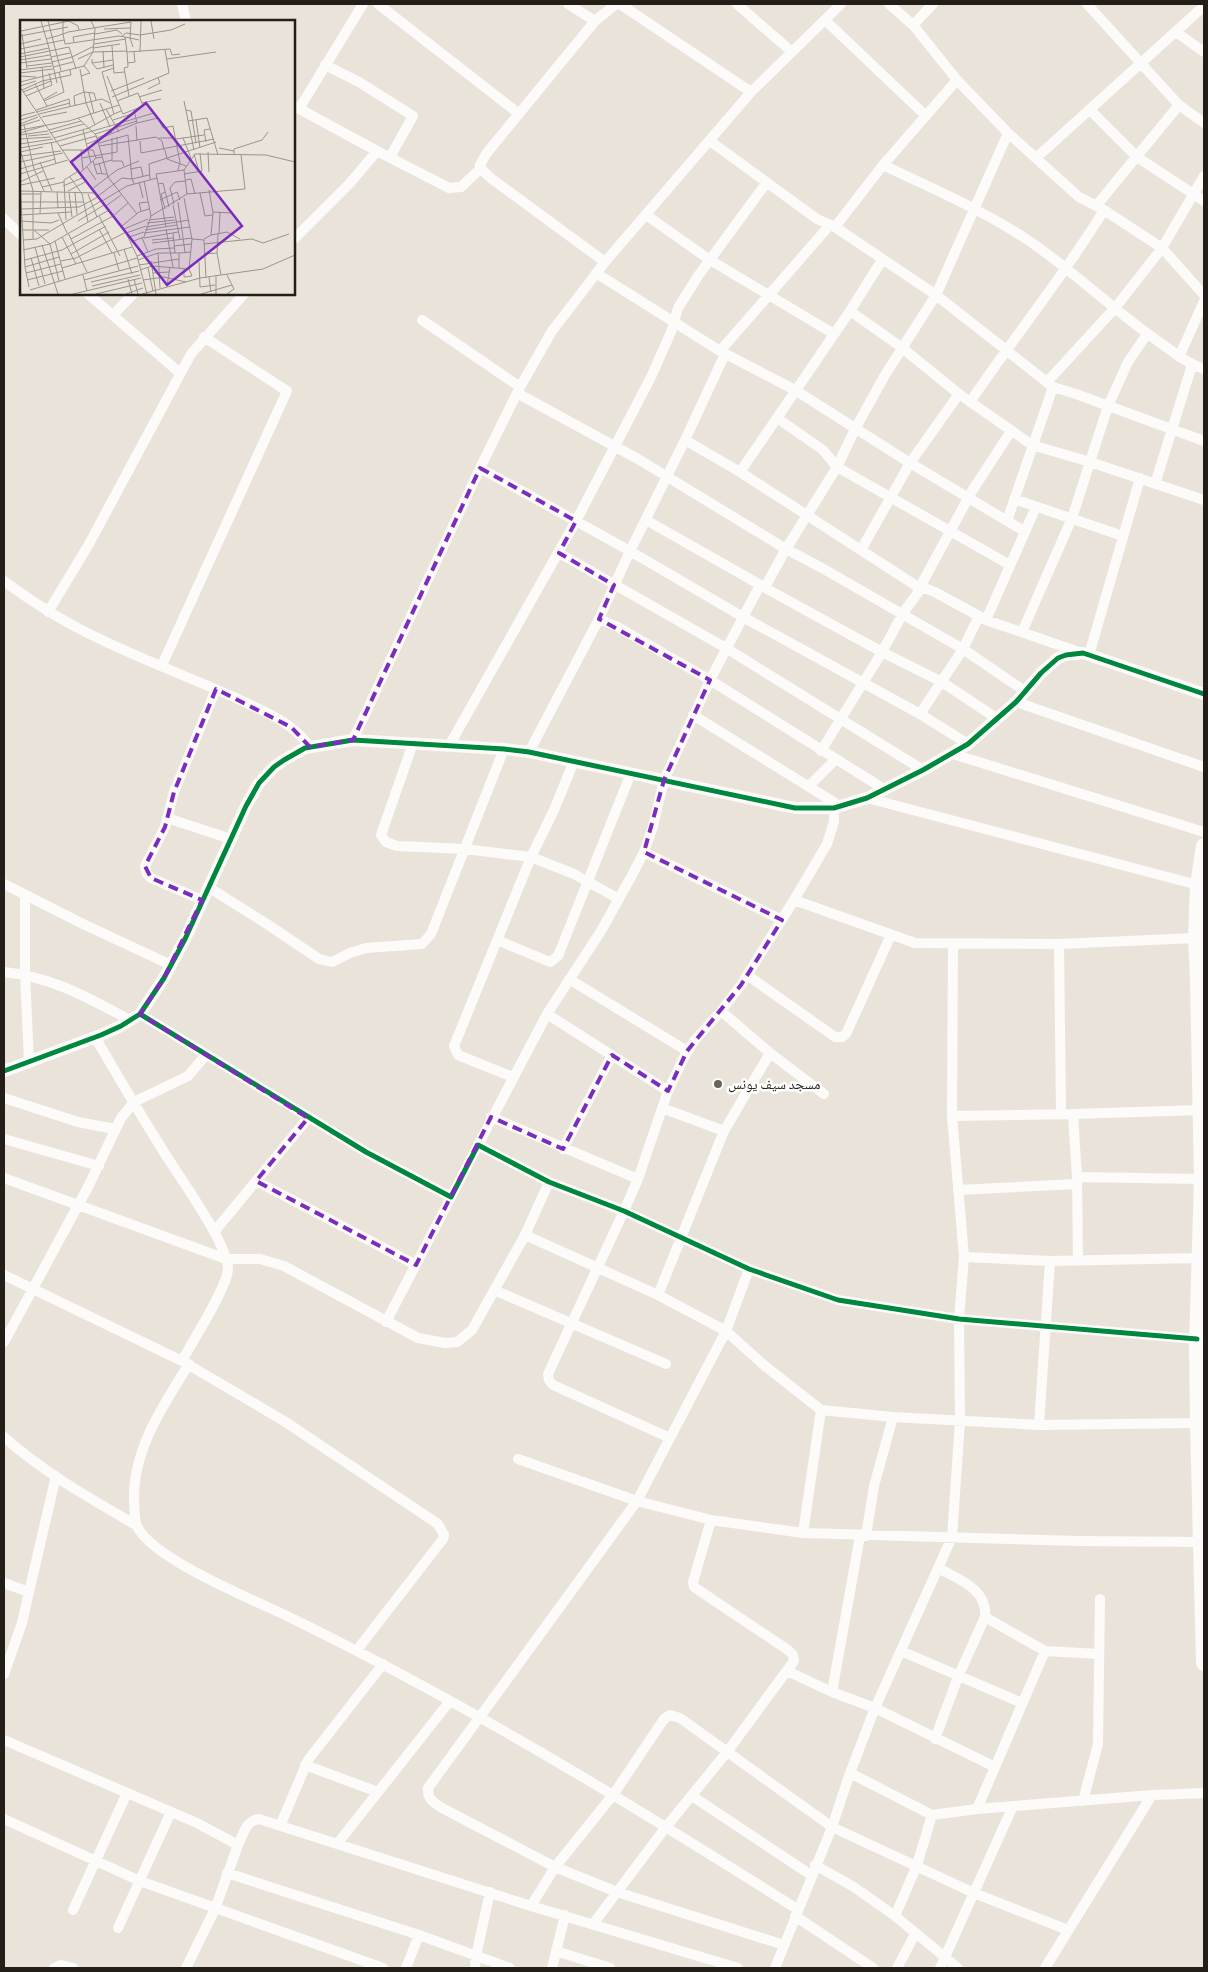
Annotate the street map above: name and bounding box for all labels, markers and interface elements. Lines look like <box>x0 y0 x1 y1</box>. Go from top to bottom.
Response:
inset map <box>20 20 295 295</box>
place label: مسجد سيف يونس <box>728 1076 820 1093</box>
marker: مسجد سيف يونس <box>712 1078 724 1090</box>

